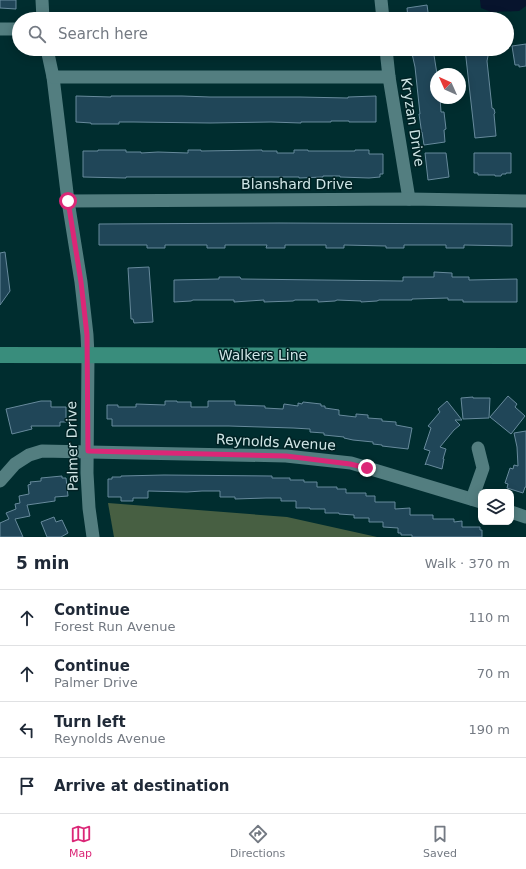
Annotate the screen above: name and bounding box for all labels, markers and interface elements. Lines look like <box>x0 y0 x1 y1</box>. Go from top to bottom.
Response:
search box <box>12 12 514 56</box>
icon: search <box>26 23 48 45</box>
text: Search here <box>58 25 148 43</box>
north arrow <box>430 68 466 104</box>
street label: Kryzan Drive <box>398 76 428 168</box>
street label: Blanshard Drive <box>241 176 353 192</box>
route start <box>59 192 77 210</box>
street label: Walkers Line <box>219 347 307 363</box>
street label: Palmer Drive <box>63 401 81 491</box>
street label: Reynolds Avenue <box>216 431 336 453</box>
route end <box>358 459 376 477</box>
map controls <box>478 489 514 525</box>
button: layers <box>478 489 514 525</box>
text: 5 min <box>16 553 69 573</box>
text: Walk · 370 m <box>425 556 510 571</box>
text: Continue <box>54 601 130 619</box>
icon: ahead <box>16 607 38 629</box>
text: 110 m <box>468 610 510 625</box>
text: Forest Run Avenue <box>54 619 175 634</box>
text: Continue <box>54 657 130 675</box>
icon: ahead <box>16 663 38 685</box>
text: 70 m <box>477 666 510 681</box>
text: Palmer Drive <box>54 675 138 690</box>
text: Turn left <box>54 713 126 731</box>
icon: left <box>16 719 38 741</box>
text: 190 m <box>468 722 510 737</box>
text: Reynolds Avenue <box>54 731 165 746</box>
icon: arrive <box>16 775 38 797</box>
text: Arrive at destination <box>54 777 229 795</box>
tab: Map <box>69 823 92 860</box>
tab: Directions <box>230 823 285 860</box>
tab: Saved <box>423 823 457 860</box>

